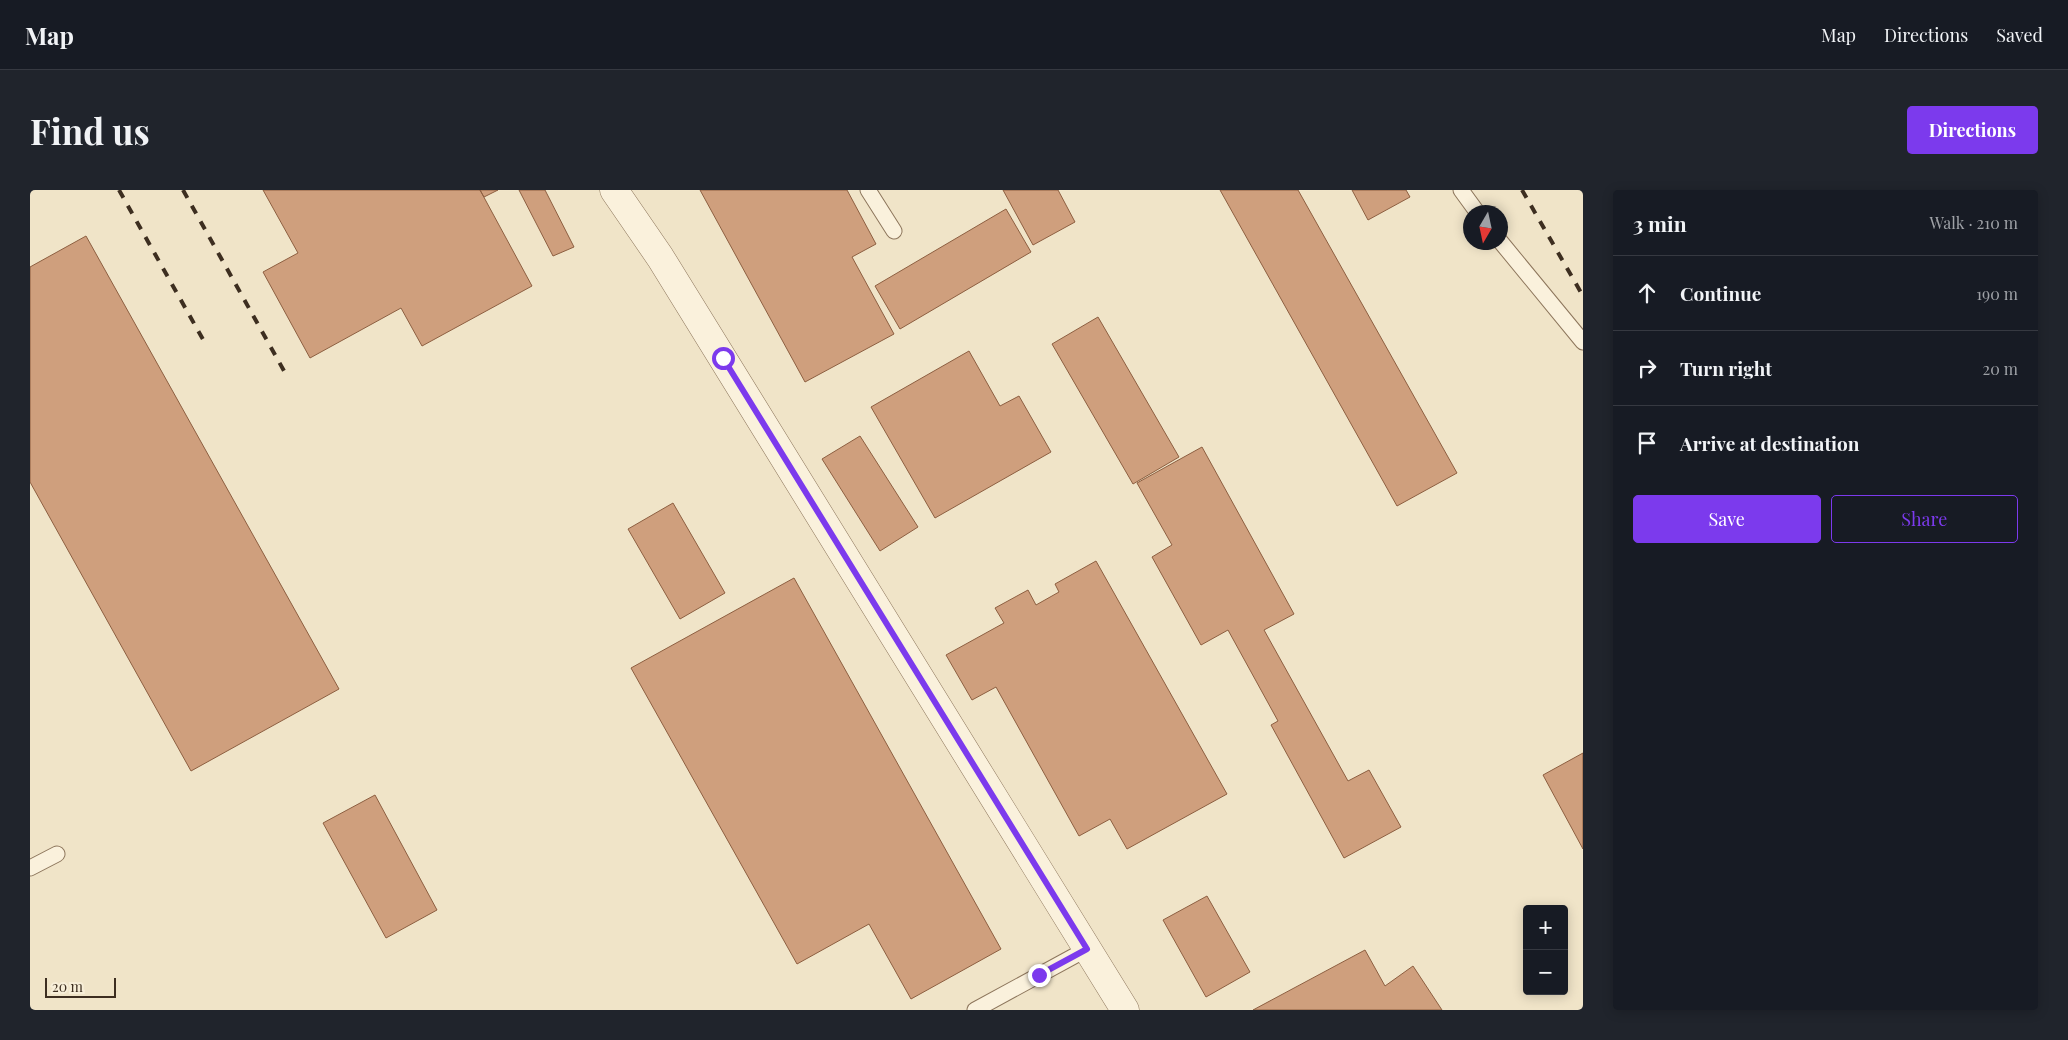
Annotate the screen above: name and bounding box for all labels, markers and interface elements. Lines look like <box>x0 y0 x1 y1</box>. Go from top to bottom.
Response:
text: Map <box>25 19 74 51</box>
text: Map <box>1821 23 1856 47</box>
text: Directions <box>1884 23 1968 47</box>
text: Saved <box>1996 23 2043 47</box>
button: Directions <box>1907 106 2038 154</box>
text: Find us <box>30 107 150 154</box>
north arrow <box>1463 205 1508 250</box>
text: 3 min <box>1633 209 1687 237</box>
text: Walk · 210 m <box>1930 212 2018 233</box>
icon: ahead <box>1633 279 1661 307</box>
text: Continue <box>1680 280 1761 306</box>
text: 190 m <box>1976 283 2018 304</box>
route start <box>712 347 735 370</box>
icon: right <box>1633 354 1661 382</box>
text: Turn right <box>1680 355 1772 381</box>
text: 20 m <box>1983 358 2018 379</box>
icon: arrive <box>1633 429 1661 457</box>
text: Arrive at destination <box>1680 430 1860 456</box>
button: Save <box>1633 495 1821 543</box>
button: Share <box>1831 495 2018 543</box>
map controls <box>1523 905 1568 995</box>
button: + <box>1523 905 1568 950</box>
button: − <box>1523 950 1568 995</box>
route end <box>1028 964 1051 987</box>
scale bar <box>45 975 116 998</box>
text: 20 m <box>52 977 83 996</box>

